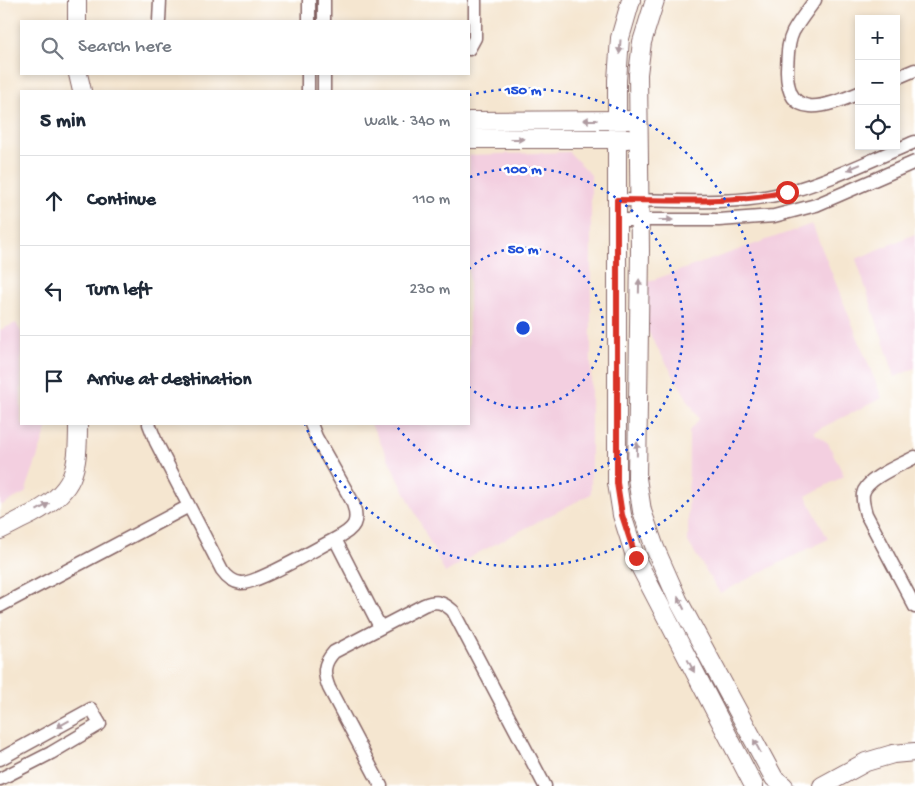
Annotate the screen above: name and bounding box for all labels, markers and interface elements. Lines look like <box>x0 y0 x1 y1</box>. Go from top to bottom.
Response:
map controls <box>855 15 900 150</box>
button: + <box>855 15 900 60</box>
search box <box>20 20 470 75</box>
icon: search <box>38 34 66 62</box>
text: Search here <box>78 36 172 59</box>
one-way arrow <box>615 40 623 56</box>
button: − <box>855 60 900 105</box>
text: 150 m <box>504 82 542 100</box>
button: locate <box>855 105 900 150</box>
text: 5 min <box>40 110 85 135</box>
text: Walk · 340 m <box>364 113 450 132</box>
one-way arrow <box>582 116 598 124</box>
one-way arrow <box>510 135 526 143</box>
text: 100 m <box>503 161 542 179</box>
one-way arrow <box>846 163 861 171</box>
route start <box>776 181 799 204</box>
icon: ahead <box>40 187 68 215</box>
text: Continue <box>87 189 156 212</box>
text: 110 m <box>413 191 450 210</box>
one-way arrow <box>658 216 674 224</box>
text: 50 m <box>508 241 539 259</box>
icon: left <box>40 277 68 305</box>
one-way arrow <box>635 278 643 294</box>
text: Turn left <box>87 279 151 302</box>
text: 230 m <box>410 281 450 300</box>
centre of rings <box>514 319 532 337</box>
icon: arrive <box>40 367 68 395</box>
text: Arrive at destination <box>87 369 251 392</box>
one-way arrow <box>633 441 641 457</box>
one-way arrow <box>37 503 50 512</box>
route end <box>625 547 648 570</box>
one-way arrow <box>677 596 685 610</box>
one-way arrow <box>687 659 695 674</box>
one-way arrow <box>56 720 71 728</box>
one-way arrow <box>753 739 761 754</box>

